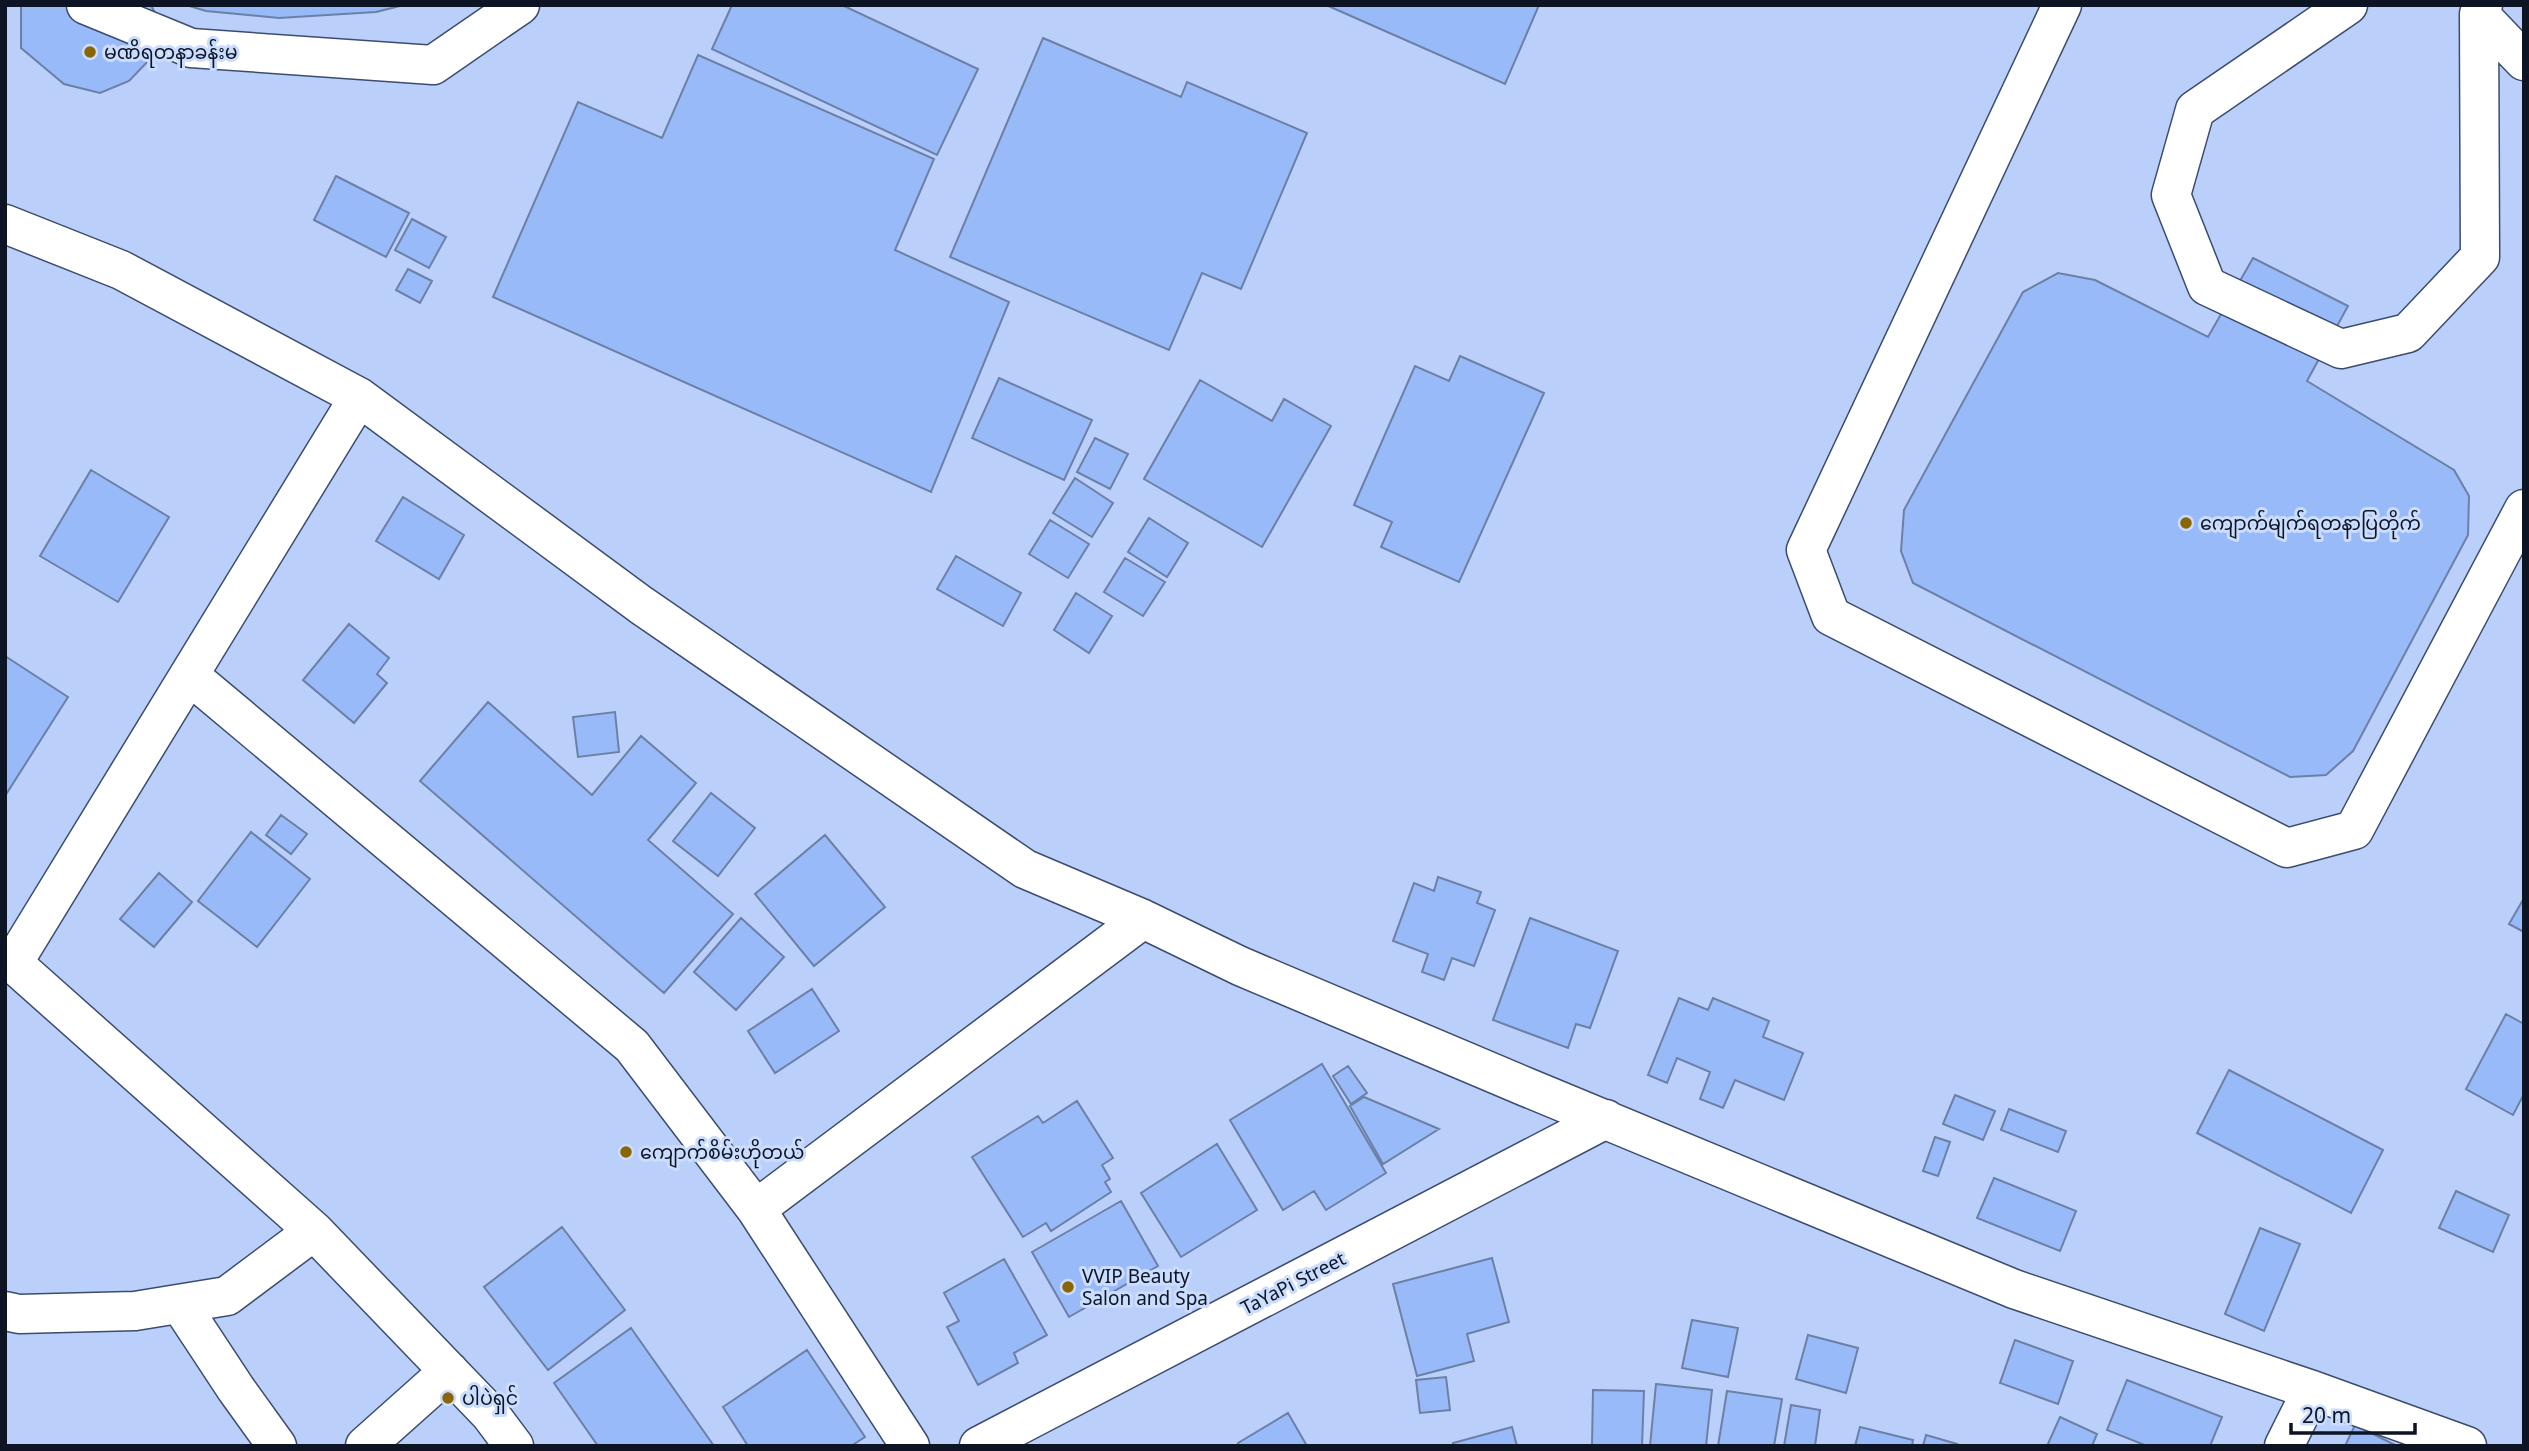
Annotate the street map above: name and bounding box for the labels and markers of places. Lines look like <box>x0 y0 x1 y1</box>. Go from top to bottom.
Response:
place label: မဏိရတနာခန်းမ <box>104 34 238 75</box>
marker: မဏိရတနာခန်းမ <box>82 44 98 60</box>
place label: ကျောက်မျက်ရတနာပြတိုက် <box>2200 505 2421 546</box>
marker: ကျောက်မျက်ရတနာပြတိုက် <box>2178 515 2194 531</box>
place label: ကျောက်စိမ်းဟိုတယ် <box>640 1134 804 1175</box>
marker: ကျောက်စိမ်းဟိုတယ် <box>618 1144 634 1160</box>
place label: VVIP Beauty Salon and Spa <box>1082 1258 1208 1321</box>
marker: VVIP Beauty Salon and Spa <box>1060 1279 1076 1295</box>
place label: ပါပဲရှင် <box>462 1380 518 1421</box>
marker: ပါပဲရှင် <box>440 1390 456 1406</box>

